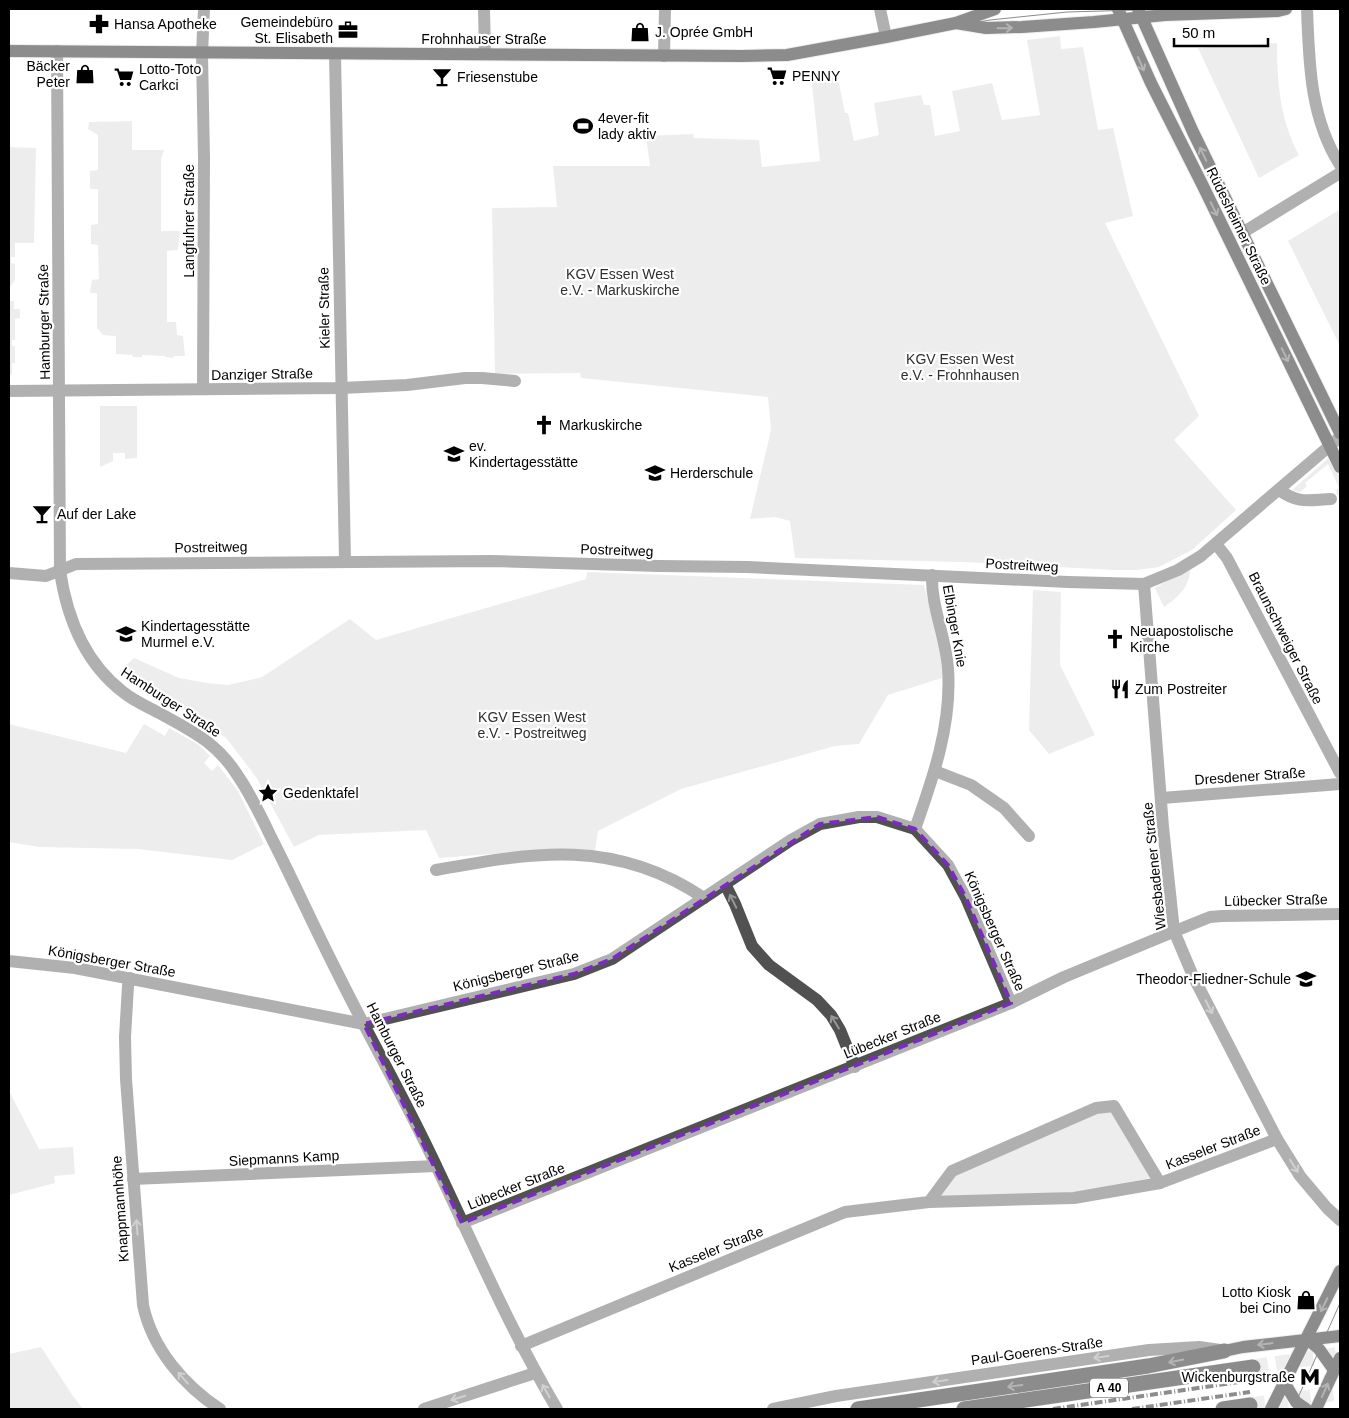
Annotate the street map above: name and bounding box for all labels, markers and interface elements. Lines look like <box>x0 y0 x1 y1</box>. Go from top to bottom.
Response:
pharmacy icon: Hansa Apotheke <box>88 13 110 35</box>
place label: Gemeindebüro St. Elisabeth <box>240 14 333 46</box>
scale bar <box>1174 15 1268 47</box>
place label: Hansa Apotheke <box>114 16 217 32</box>
office icon: Gemeindebüro St. Elisabeth <box>337 19 359 41</box>
shop icon: J. Oprée GmbH <box>629 21 651 43</box>
one-way arrow <box>997 23 1013 32</box>
place label: J. Oprée GmbH <box>655 24 753 40</box>
text: 50 m <box>1182 24 1215 41</box>
street label: Frohnhauser Straße <box>421 31 547 47</box>
one-way arrow <box>1137 56 1147 71</box>
place label: Bäcker Peter <box>26 58 70 90</box>
place label: Lotto-Toto Carkci <box>139 61 201 93</box>
shop icon: Bäcker Peter <box>74 63 96 85</box>
supermarket icon: PENNY <box>766 65 788 87</box>
supermarket icon: Lotto-Toto Carkci <box>113 66 135 88</box>
bar icon: Friesenstube <box>431 66 453 88</box>
place label: PENNY <box>792 68 841 84</box>
place label: Friesenstube <box>457 69 538 85</box>
place label: 4ever-fit lady aktiv <box>598 110 656 142</box>
sports icon: 4ever-fit lady aktiv <box>572 115 594 137</box>
one-way arrow <box>1198 147 1208 162</box>
street label: Langfuhrer Straße <box>181 164 197 278</box>
street label: Rüdesheimer Straße <box>1203 164 1275 288</box>
one-way arrow <box>1210 201 1219 216</box>
street label: Hamburger Straße <box>35 264 53 380</box>
park label: KGV Essen West e.V. - Markuskirche <box>560 266 680 298</box>
street label: Kieler Straße <box>315 267 333 349</box>
one-way arrow <box>1281 347 1291 362</box>
park label: KGV Essen West e.V. - Frohnhausen <box>901 351 1019 383</box>
street label: Danziger Straße <box>211 365 313 383</box>
church icon: Markuskirche <box>533 414 555 436</box>
place label: Markuskirche <box>559 417 642 433</box>
place label: ev. Kindertagesstätte <box>469 438 578 470</box>
school or university icon: ev. Kindertagesstätte <box>443 443 465 465</box>
school or university icon: Herderschule <box>644 462 666 484</box>
place label: Herderschule <box>670 465 753 481</box>
bar icon: Auf der Lake <box>31 503 53 525</box>
place label: Auf der Lake <box>57 506 137 522</box>
street label: Postreitweg <box>174 538 248 556</box>
street label: Postreitweg <box>580 541 654 559</box>
street label: Postreitweg <box>985 555 1059 575</box>
street label: Braunschweiger Straße <box>1246 569 1326 707</box>
street label: Elbinger Knie <box>940 584 970 669</box>
place label: Kindertagesstätte Murmel e.V. <box>141 618 250 650</box>
school or university icon: Kindertagesstätte Murmel e.V. <box>115 623 137 645</box>
place label: Neuapostolische Kirche <box>1130 623 1234 655</box>
church icon: Neuapostolische Kirche <box>1104 628 1126 650</box>
street label: Hamburger Straße <box>118 664 224 740</box>
restaurant icon: Zum Postreiter <box>1109 678 1131 700</box>
place label: Zum Postreiter <box>1135 681 1227 697</box>
park label: KGV Essen West e.V. - Postreitweg <box>477 709 587 741</box>
street label: Dresdener Straße <box>1194 764 1306 788</box>
place icon: Gedenktafel <box>257 782 279 804</box>
place label: Gedenktafel <box>283 785 359 801</box>
street label: Wiesbadener Straße <box>1139 801 1169 931</box>
street label: Königsberger Straße <box>961 869 1029 993</box>
street label: Lübecker Straße <box>1224 891 1328 909</box>
one-way arrow <box>728 894 737 909</box>
street label: Königsberger Straße <box>47 942 177 980</box>
street label: Königsberger Straße <box>451 948 581 994</box>
school or university icon: Theodor-Fliedner-Schule <box>1295 968 1317 990</box>
place label: Theodor-Fliedner-Schule <box>1136 971 1291 987</box>
one-way arrow <box>1205 999 1214 1014</box>
street label: Hamburger Straße <box>364 1000 431 1110</box>
street label: Lübecker Straße <box>841 1008 943 1062</box>
one-way arrow <box>830 1016 840 1030</box>
street label: Kasseler Straße <box>1163 1121 1263 1172</box>
street label: Siepmanns Kamp <box>228 1147 340 1169</box>
street label: Knappmannhöhe <box>108 1155 132 1263</box>
street label: Lübecker Straße <box>465 1159 567 1213</box>
one-way arrow <box>1288 1159 1299 1173</box>
one-way arrow <box>132 1220 141 1236</box>
street label: Kasseler Straße <box>666 1223 766 1275</box>
place label: Lotto Kiosk bei Cino <box>1222 1284 1292 1316</box>
shop icon: Lotto Kiosk bei Cino <box>1295 1289 1317 1311</box>
one-way arrow <box>1319 1297 1328 1312</box>
street label: Paul-Goerens-Straße <box>970 1334 1104 1368</box>
one-way arrow <box>1258 1339 1274 1349</box>
one-way arrow <box>1093 1352 1109 1362</box>
one-way arrow <box>1168 1356 1184 1366</box>
metro station icon: Wickenburgstraße <box>1299 1366 1321 1388</box>
place label: Wickenburgstraße <box>1181 1369 1295 1385</box>
one-way arrow <box>177 1372 189 1385</box>
one-way arrow <box>932 1376 948 1386</box>
road number: A 40 <box>1090 1379 1128 1398</box>
one-way arrow <box>1008 1381 1024 1391</box>
one-way arrow <box>1321 1383 1331 1398</box>
one-way arrow <box>540 1384 550 1398</box>
one-way arrow <box>451 1394 467 1403</box>

